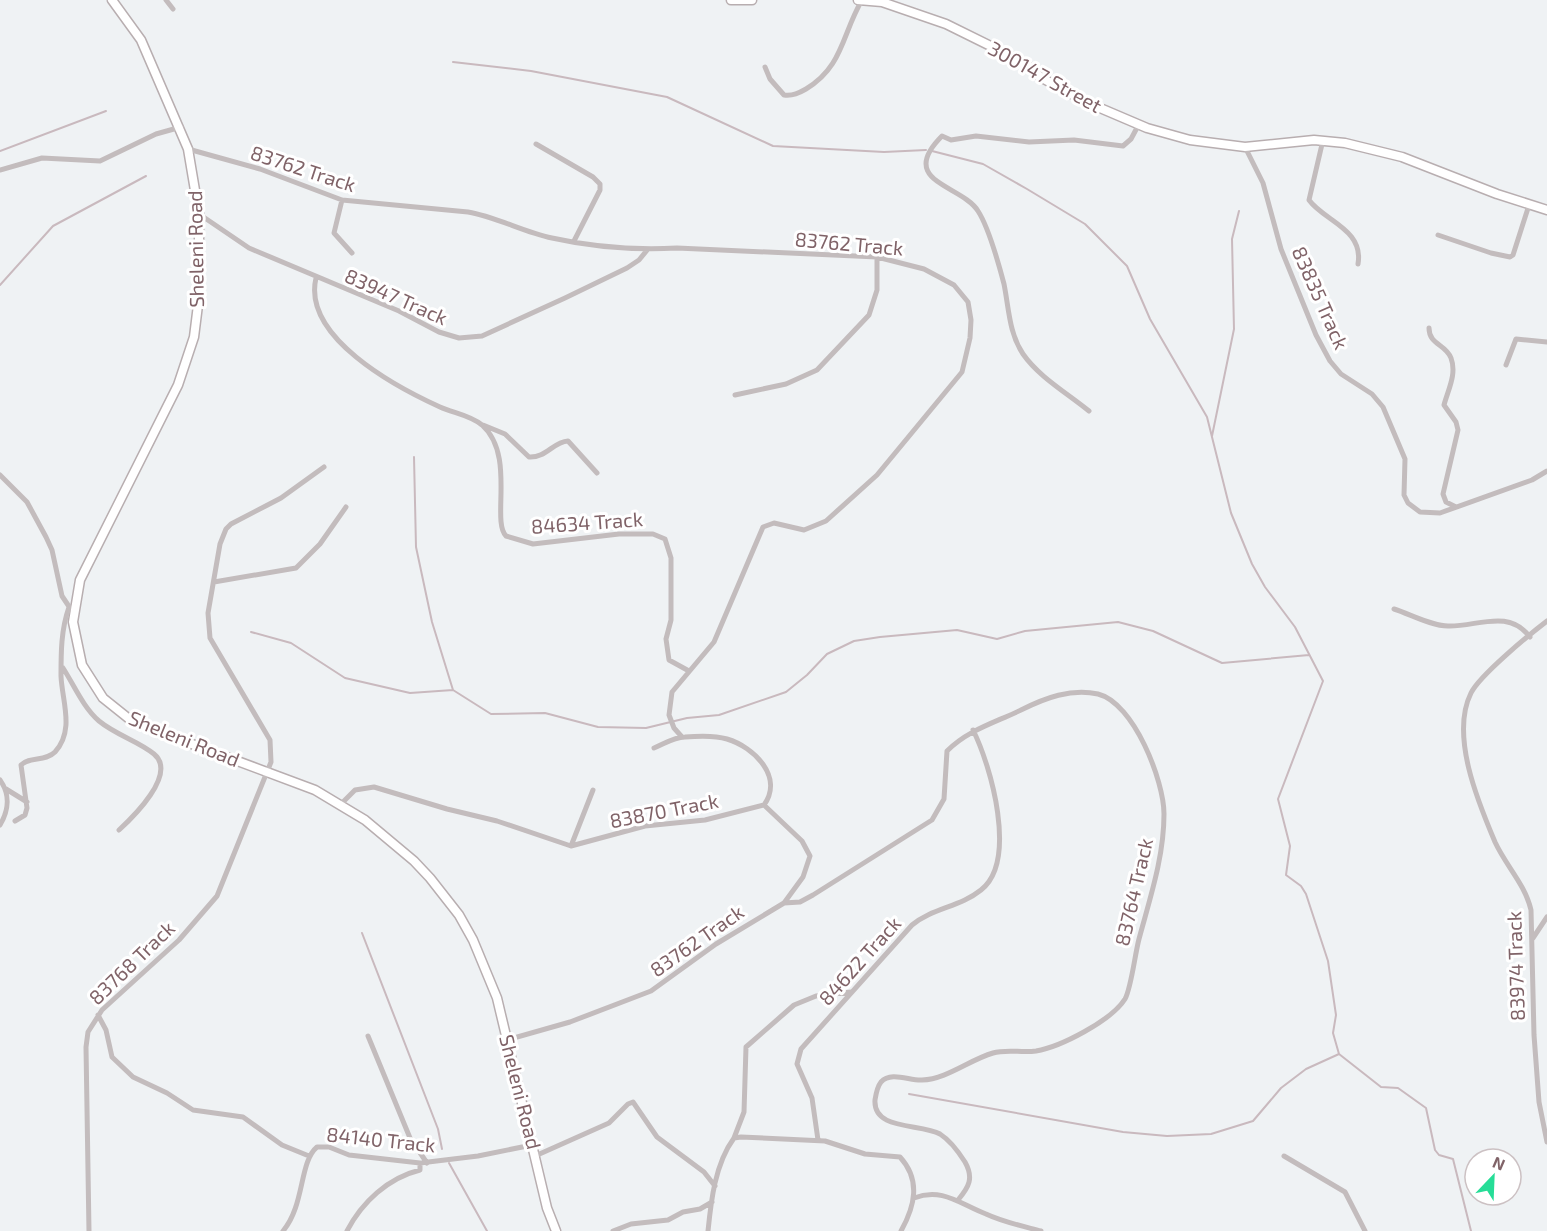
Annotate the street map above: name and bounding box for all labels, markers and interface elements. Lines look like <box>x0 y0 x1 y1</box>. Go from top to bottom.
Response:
street label: 300147 Street <box>985 35 1107 117</box>
street label: 83762 Track <box>248 140 359 196</box>
street label: Sheleni Road <box>182 190 208 308</box>
street label: 83762 Track <box>794 226 904 260</box>
street label: 83835 Track <box>1288 242 1354 353</box>
street label: 83947 Track <box>341 263 452 329</box>
street label: 84634 Track <box>530 506 644 538</box>
street label: Sheleni Road <box>125 705 243 771</box>
street label: 83870 Track <box>607 788 720 832</box>
street label: 83764 Track <box>1109 836 1157 948</box>
street label: 83762 Track <box>645 899 748 981</box>
street label: 84622 Track <box>813 911 905 1010</box>
street label: 83974 Track <box>1501 911 1529 1021</box>
street label: 83768 Track <box>83 916 179 1009</box>
street label: Sheleni Road <box>495 1032 547 1152</box>
street label: 84140 Track <box>325 1121 437 1157</box>
north arrow <box>1463 1147 1523 1207</box>
text: N <box>1490 1152 1508 1174</box>

